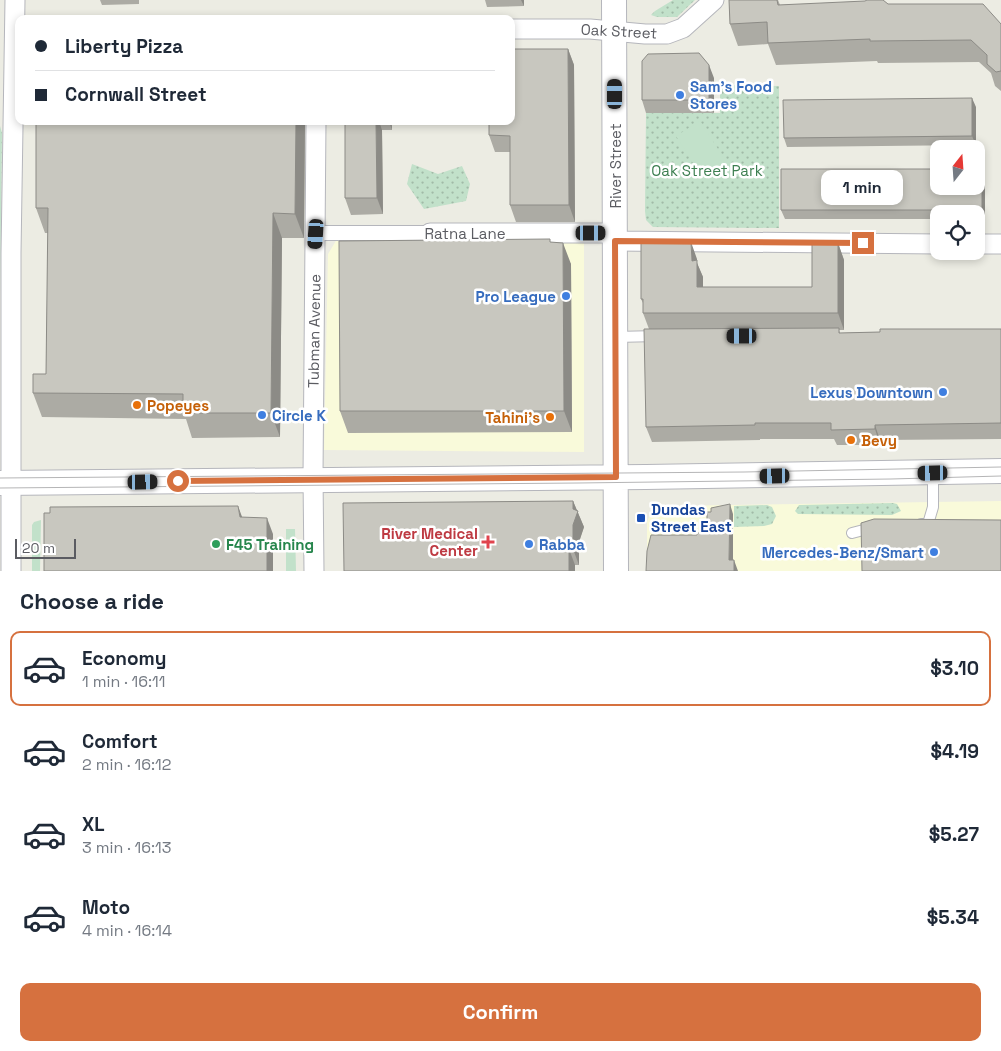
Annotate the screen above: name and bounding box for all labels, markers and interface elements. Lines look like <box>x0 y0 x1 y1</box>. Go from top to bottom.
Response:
street label: Oak Street <box>580 20 658 42</box>
text: Liberty Pizza <box>65 34 183 59</box>
place label: Sam's Food Stores <box>690 77 772 113</box>
car <box>607 79 622 109</box>
text: Cornwall Street <box>65 82 207 107</box>
marker: Sam's Food Stores <box>674 89 686 101</box>
street label: River Street <box>606 123 625 209</box>
north arrow <box>930 140 985 195</box>
map controls <box>930 140 985 260</box>
park label: Oak Street Park <box>651 161 763 180</box>
callout: 1 min <box>822 170 904 206</box>
text: 1 min <box>842 177 882 198</box>
button: locate <box>930 205 985 260</box>
car <box>307 219 324 249</box>
street label: Ratna Lane <box>424 224 506 243</box>
car <box>576 226 606 241</box>
route end <box>852 232 874 254</box>
street label: Tubman Avenue <box>304 274 324 388</box>
place label: Pro League <box>476 287 556 306</box>
marker: Pro League <box>560 290 572 302</box>
car <box>727 329 757 344</box>
place label: Lexus Downtown <box>810 383 933 402</box>
marker: Lexus Downtown <box>937 386 949 398</box>
place label: Popeyes <box>147 396 209 415</box>
marker: Popeyes <box>131 399 143 411</box>
place label: Circle K <box>272 406 327 425</box>
place label: Tahini's <box>485 408 540 427</box>
marker: Circle K <box>256 409 268 421</box>
marker: Tahini's <box>544 411 556 423</box>
place label: Bevy <box>861 431 897 450</box>
marker: Bevy <box>845 434 857 446</box>
car <box>917 465 948 481</box>
car <box>759 468 790 484</box>
route start <box>167 470 189 492</box>
car <box>127 474 158 490</box>
place label: Dundas Street East <box>651 500 732 536</box>
marker: Dundas Street East <box>635 512 647 524</box>
place label: River Medical Center <box>381 524 478 560</box>
place label: F45 Training <box>226 535 314 554</box>
place label: Rabba <box>539 535 585 554</box>
scale bar <box>15 536 76 559</box>
marker: River Medical Center <box>482 536 494 548</box>
marker: F45 Training <box>210 538 222 550</box>
marker: Rabba <box>523 538 535 550</box>
text: 20 m <box>22 539 55 557</box>
place label: Mercedes-Benz/Smart <box>762 543 924 562</box>
marker: Mercedes-Benz/Smart <box>928 546 940 558</box>
text: Choose a ride <box>20 587 164 615</box>
icon: car <box>22 646 67 691</box>
text: Economy <box>82 646 166 671</box>
text: $3.10 <box>930 656 979 681</box>
text: 1 min · 16:11 <box>82 671 165 692</box>
icon: car <box>22 729 67 774</box>
text: Comfort <box>82 729 158 754</box>
text: $4.19 <box>930 739 979 764</box>
text: 2 min · 16:12 <box>82 754 171 775</box>
icon: car <box>22 812 67 857</box>
text: XL <box>82 812 105 837</box>
text: $5.27 <box>929 822 979 847</box>
text: 3 min · 16:13 <box>82 837 171 858</box>
icon: car <box>22 895 67 940</box>
text: Moto <box>82 895 130 920</box>
text: $5.34 <box>927 905 979 930</box>
text: 4 min · 16:14 <box>82 920 172 941</box>
button: Confirm <box>20 983 981 1041</box>

